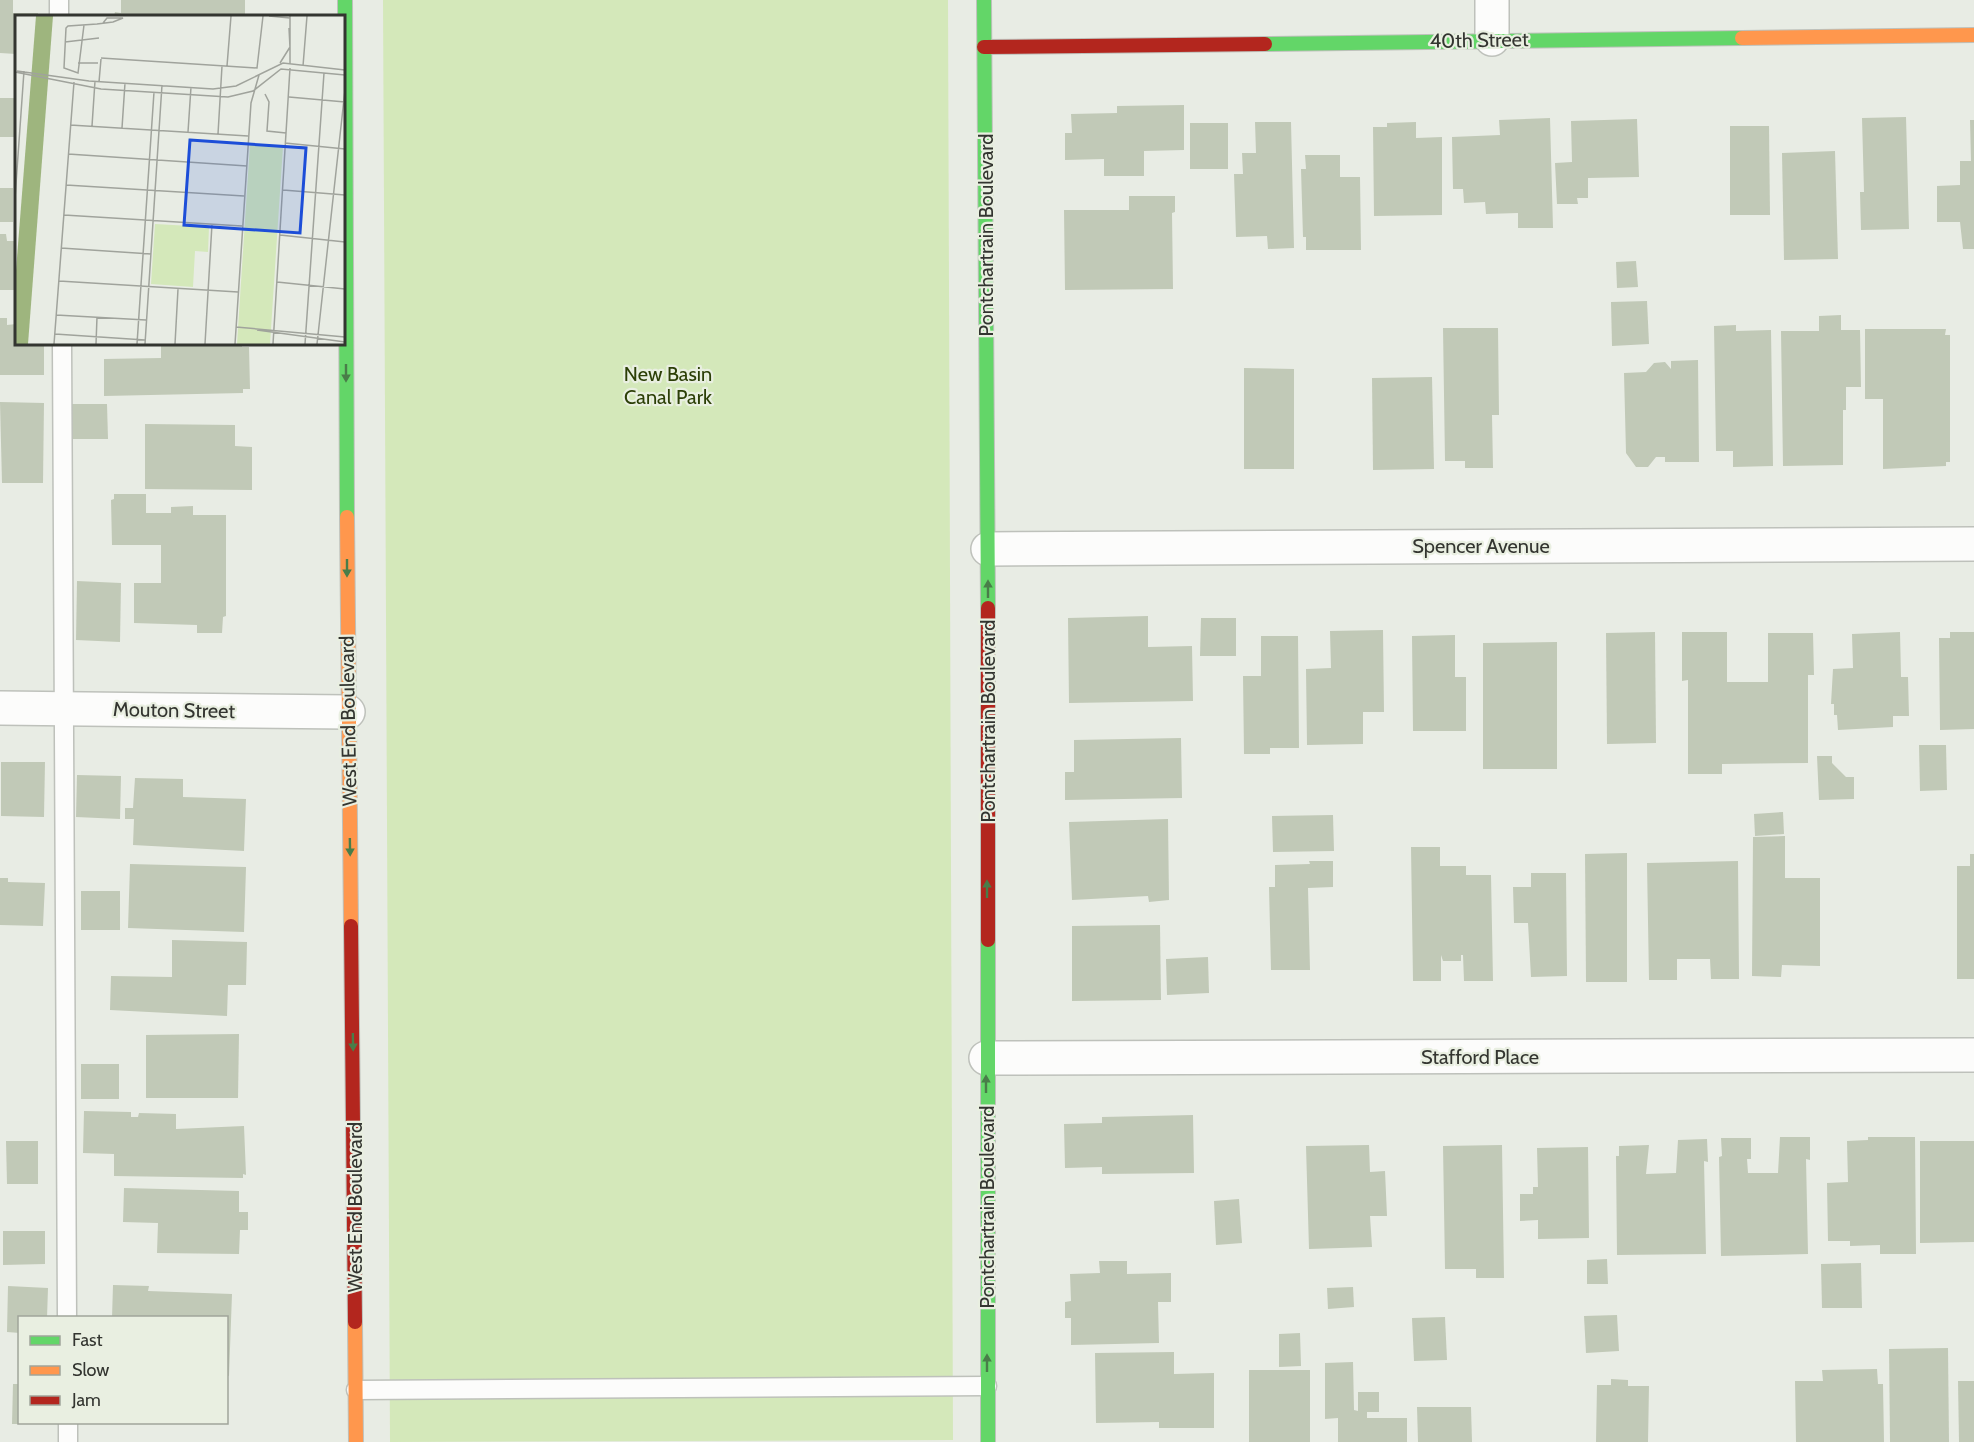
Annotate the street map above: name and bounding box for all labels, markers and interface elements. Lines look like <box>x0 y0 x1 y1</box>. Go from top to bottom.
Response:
inset map <box>15 15 345 345</box>
street label: 40th Street <box>1429 27 1529 53</box>
street label: Pontchartrain Boulevard <box>974 134 998 336</box>
park label: New Basin Canal Park <box>624 362 712 409</box>
one-way arrow <box>341 364 351 383</box>
street label: Spencer Avenue <box>1412 534 1550 558</box>
one-way arrow <box>342 559 352 578</box>
one-way arrow <box>983 579 993 598</box>
street label: Pontchartrain Boulevard <box>976 620 1000 822</box>
street label: West End Boulevard <box>335 636 361 806</box>
street label: Mouton Street <box>113 697 236 723</box>
one-way arrow <box>345 838 355 857</box>
one-way arrow <box>982 879 992 898</box>
one-way arrow <box>348 1033 358 1052</box>
street label: Stafford Place <box>1421 1045 1539 1069</box>
one-way arrow <box>981 1074 991 1093</box>
street label: Pontchartrain Boulevard <box>975 1106 999 1308</box>
street label: West End Boulevard <box>343 1122 367 1292</box>
legend <box>18 1316 228 1424</box>
text: Fast <box>72 1329 103 1351</box>
one-way arrow <box>982 1353 992 1372</box>
text: Slow <box>72 1359 109 1381</box>
text: Jam <box>71 1389 101 1411</box>

